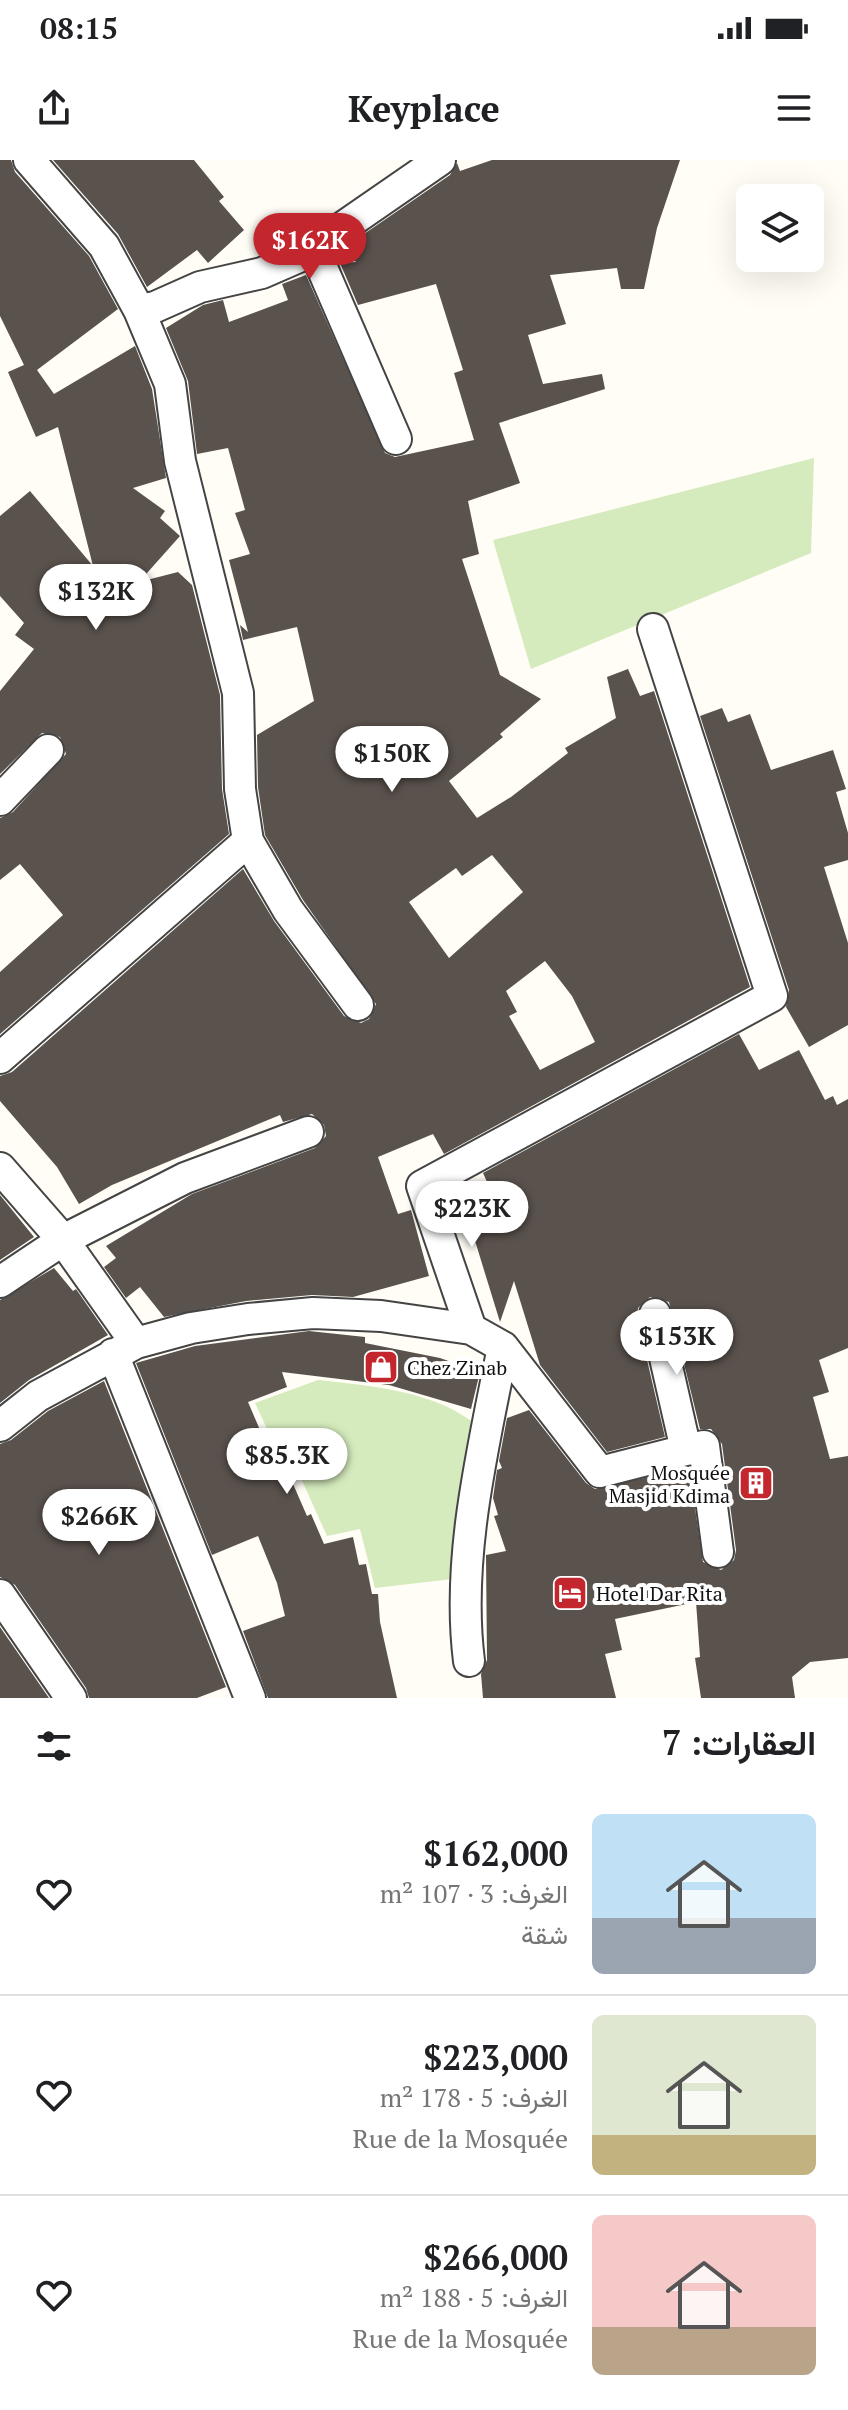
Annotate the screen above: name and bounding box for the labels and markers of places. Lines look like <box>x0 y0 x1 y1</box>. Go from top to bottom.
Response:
pin: $162K <box>254 213 366 281</box>
pin: $132K <box>40 564 152 632</box>
pin: $150K <box>336 726 448 794</box>
pin: $223K <box>416 1181 528 1249</box>
pin: $153K <box>621 1309 733 1377</box>
shop icon: Chez Zinab <box>362 1348 400 1386</box>
place label: Chez Zinab <box>407 1354 507 1381</box>
pin: $85.3K <box>222 1428 352 1496</box>
place label: Mosquée Masjid Kdima <box>609 1459 730 1509</box>
building icon: Mosquée Masjid Kdima <box>737 1464 775 1502</box>
pin: $266K <box>43 1489 155 1557</box>
hotel icon: Hotel Dar Rita <box>551 1574 589 1612</box>
place label: Hotel Dar Rita <box>596 1580 723 1607</box>

